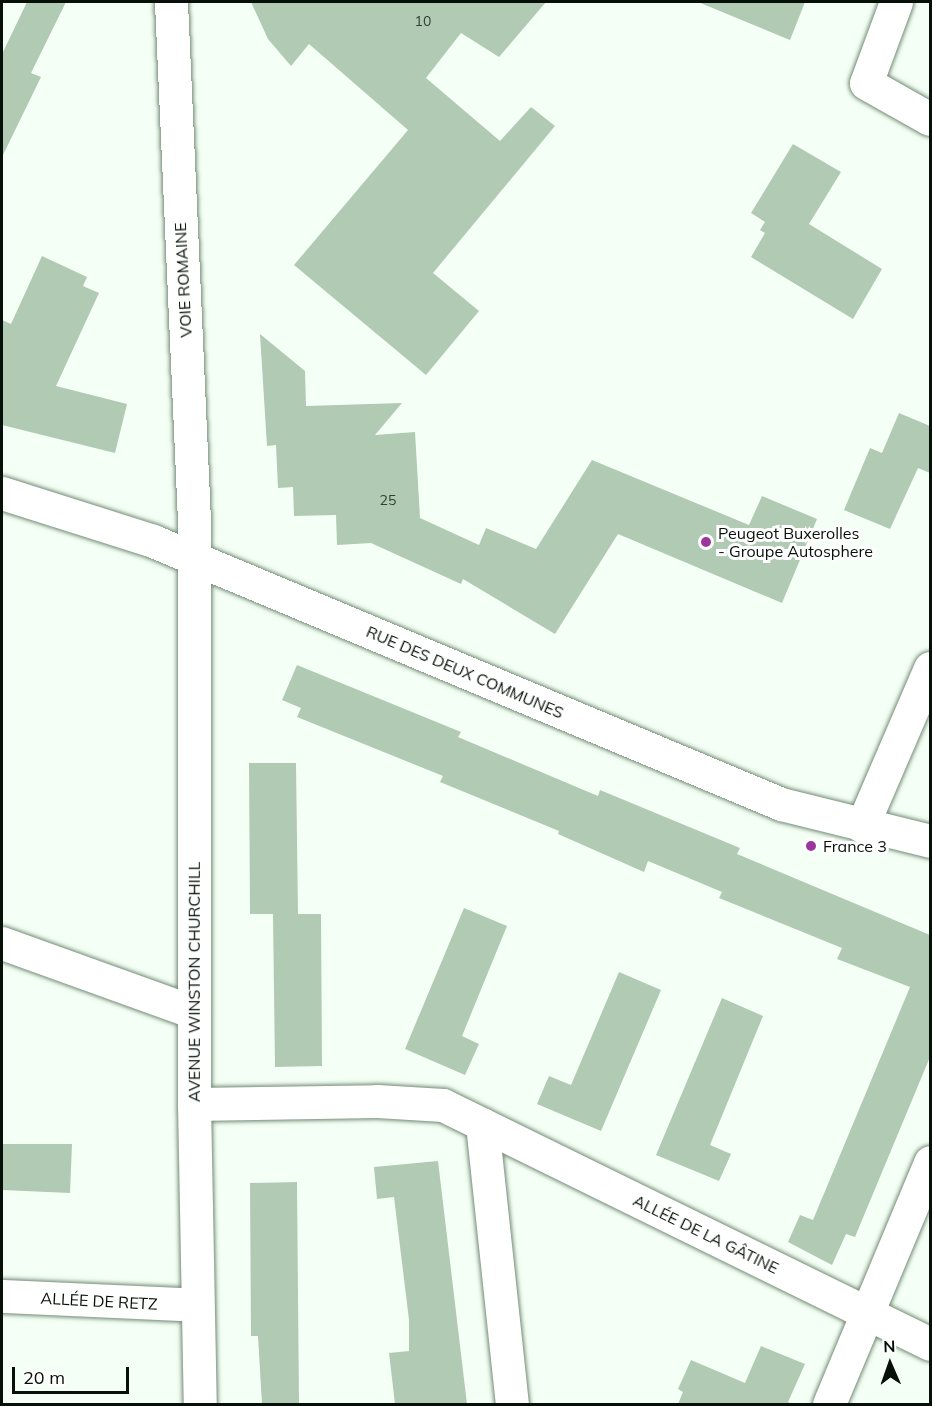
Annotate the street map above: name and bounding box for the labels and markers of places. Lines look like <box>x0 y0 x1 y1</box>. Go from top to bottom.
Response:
place label: Peugeot Buxerolles - Groupe Autosphere <box>718 523 873 561</box>
marker: Peugeot Buxerolles - Groupe Autosphere <box>699 535 713 549</box>
place label: France 3 <box>823 836 887 856</box>
marker: France 3 <box>804 839 818 853</box>

